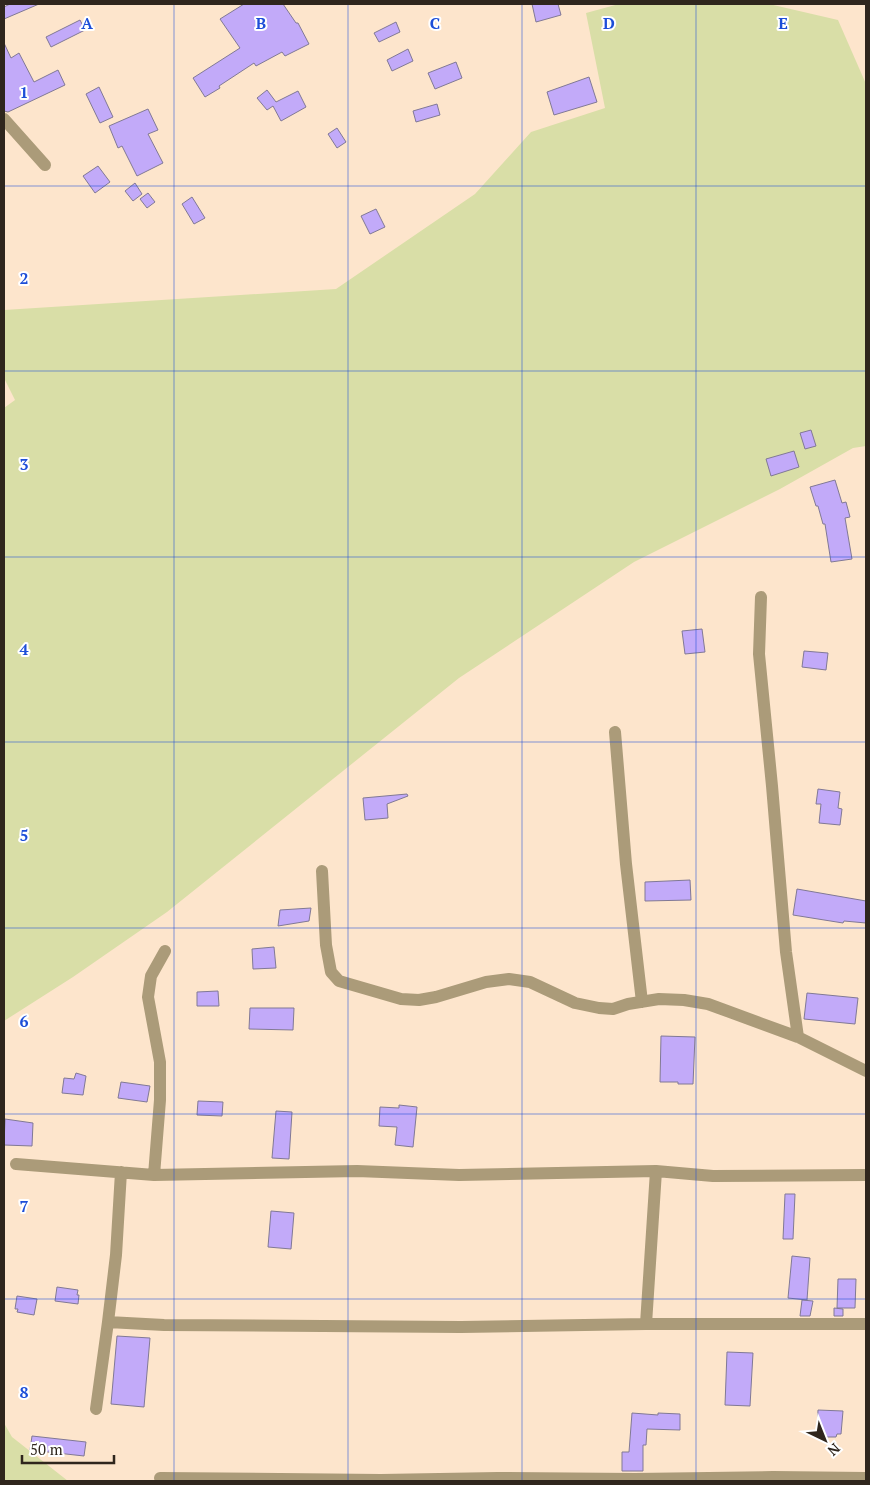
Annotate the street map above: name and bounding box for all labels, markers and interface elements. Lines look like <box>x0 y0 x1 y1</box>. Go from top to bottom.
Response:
text: A <box>81 12 93 34</box>
text: B <box>256 12 266 34</box>
text: C <box>430 12 440 34</box>
text: D <box>603 12 615 34</box>
text: E <box>778 12 788 34</box>
text: 1 <box>19 81 29 103</box>
text: 2 <box>19 267 29 289</box>
text: 3 <box>19 453 29 475</box>
text: 4 <box>19 638 29 660</box>
text: 5 <box>19 824 29 846</box>
text: 6 <box>19 1010 29 1032</box>
text: 7 <box>19 1195 29 1217</box>
text: 8 <box>19 1381 29 1403</box>
north arrow <box>800 1415 850 1465</box>
scale bar <box>22 1432 115 1464</box>
text: 50 m <box>30 1439 63 1459</box>
text: N <box>824 1439 845 1461</box>

